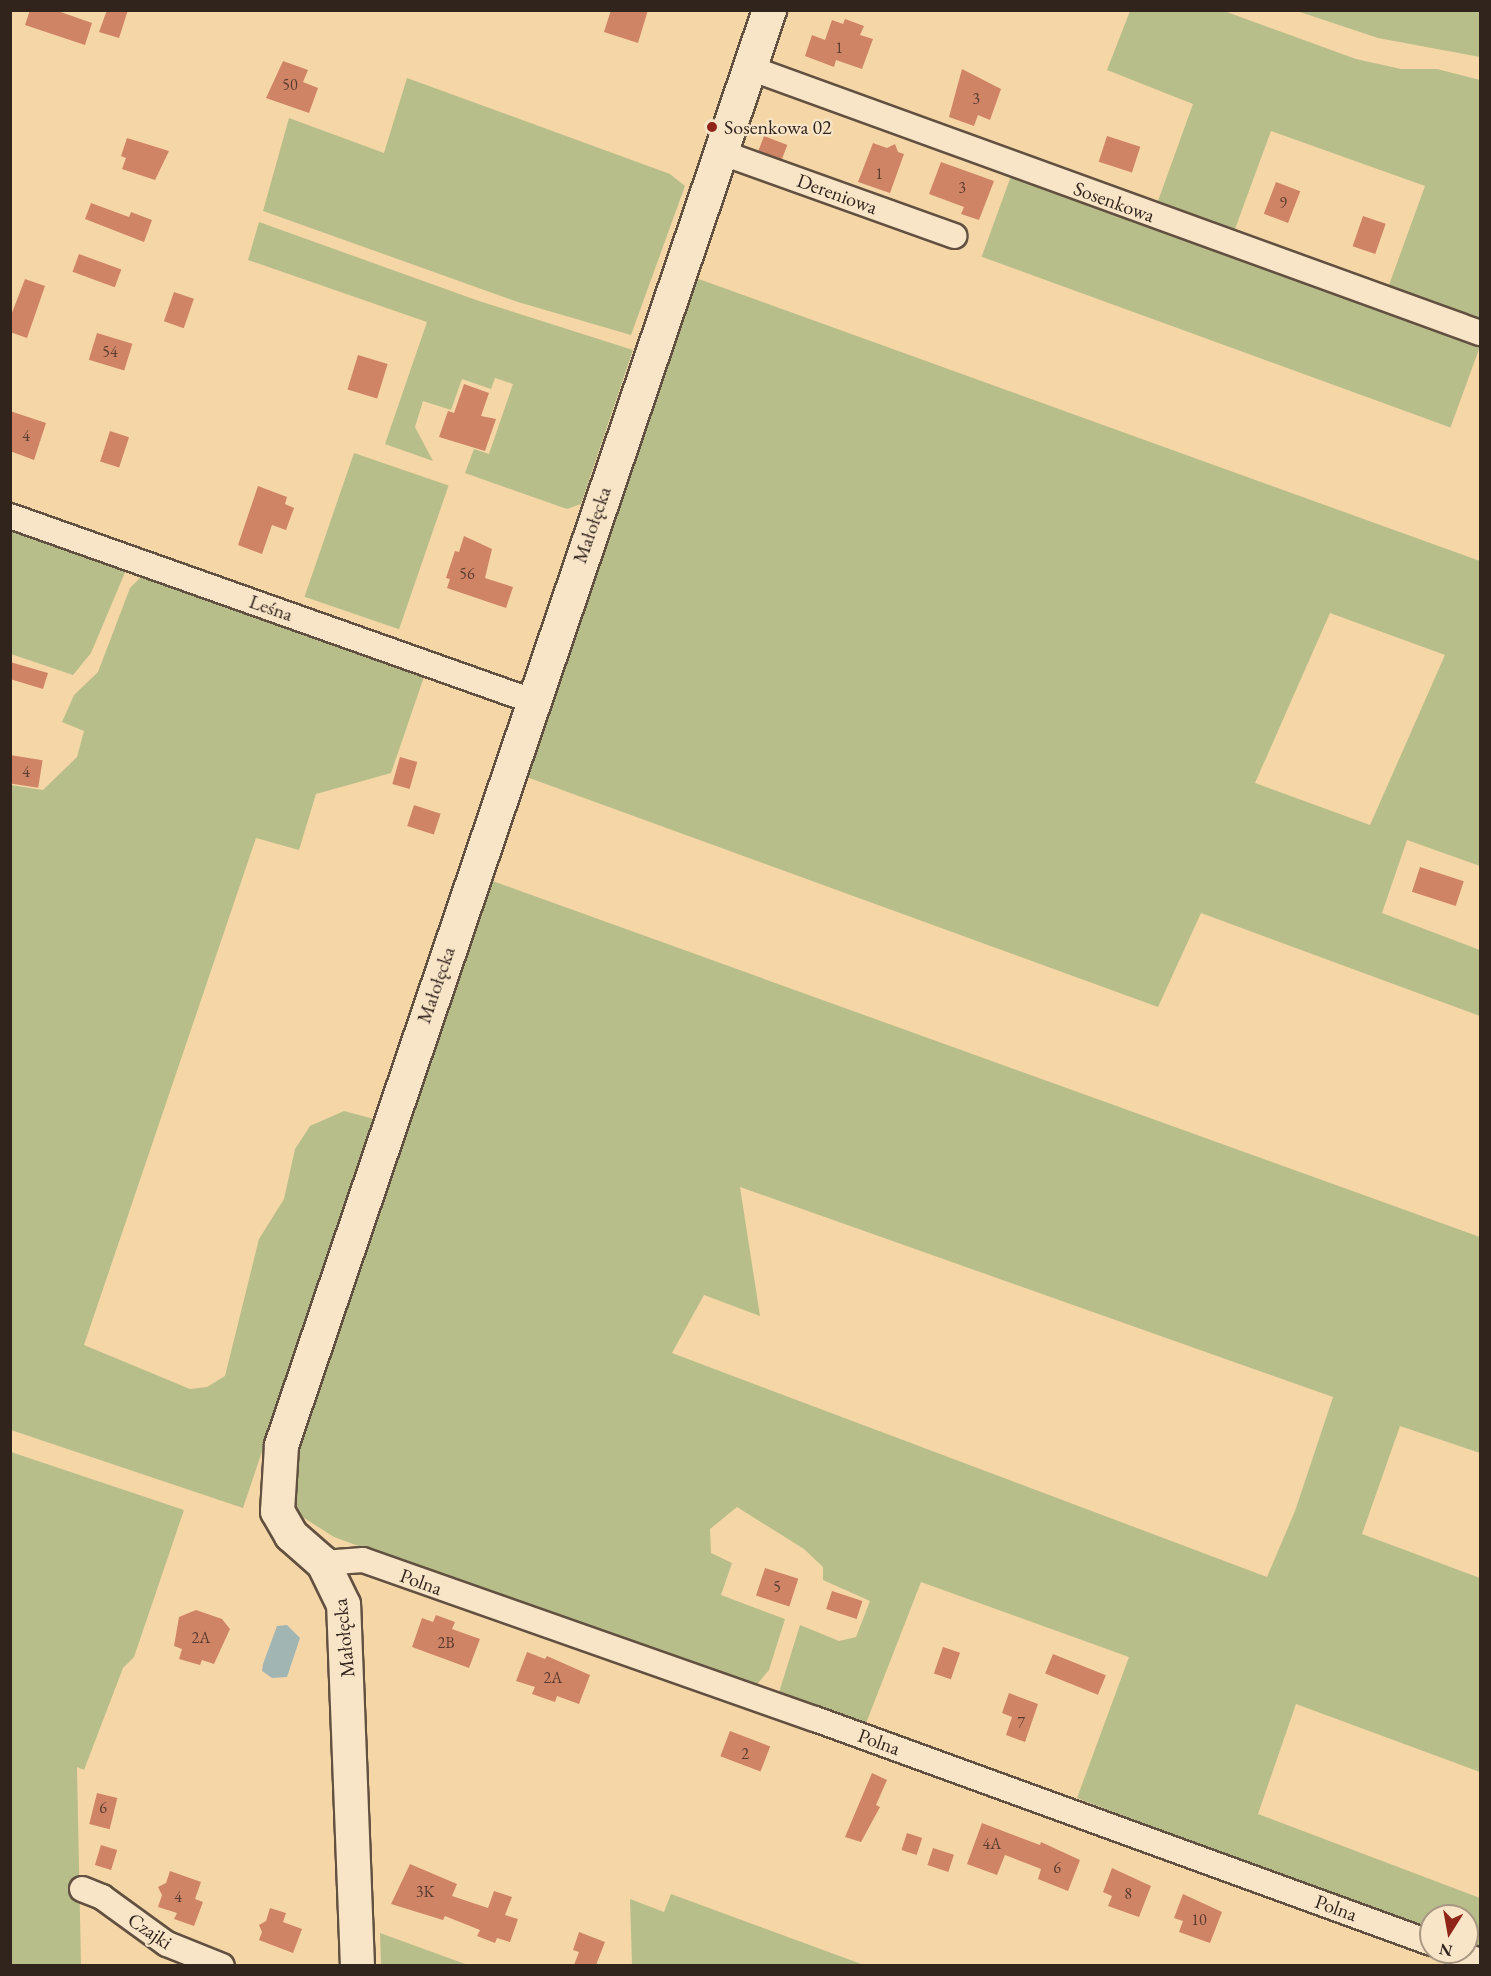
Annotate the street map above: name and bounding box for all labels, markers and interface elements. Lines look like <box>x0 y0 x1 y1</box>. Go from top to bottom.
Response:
house number: 1 <box>835 38 843 58</box>
house number: 50 <box>282 75 298 95</box>
house number: 3 <box>972 89 980 109</box>
place label: Sosenkowa 02 <box>724 115 832 139</box>
marker: Sosenkowa 02 <box>705 120 719 134</box>
house number: 1 <box>875 164 883 184</box>
street label: Dereniowa <box>794 168 880 220</box>
street label: Sosenkowa <box>1070 176 1158 228</box>
house number: 3 <box>958 178 966 198</box>
house number: 9 <box>1279 193 1287 213</box>
house number: 54 <box>102 342 118 362</box>
house number: 4 <box>22 426 30 446</box>
street label: Małołęcka <box>568 484 616 566</box>
house number: 56 <box>459 564 475 584</box>
street label: Leśna <box>246 589 296 627</box>
house number: 4 <box>22 762 30 782</box>
street label: Małołęcka <box>412 944 460 1026</box>
street label: Polna <box>397 1563 445 1601</box>
house number: 5 <box>773 1577 781 1597</box>
street label: Małołęcka <box>328 1597 360 1679</box>
house number: 2A <box>192 1628 210 1648</box>
house number: 2B <box>437 1633 455 1653</box>
house number: 2A <box>544 1668 562 1688</box>
house number: 7 <box>1017 1713 1025 1733</box>
street label: Polna <box>855 1723 903 1761</box>
house number: 2 <box>741 1744 749 1764</box>
house number: 6 <box>99 1798 107 1818</box>
house number: 4A <box>983 1834 1001 1854</box>
house number: 6 <box>1053 1858 1061 1878</box>
house number: 3K <box>416 1882 434 1902</box>
house number: 8 <box>1124 1884 1132 1904</box>
house number: 4 <box>174 1887 182 1907</box>
street label: Polna <box>1312 1889 1360 1927</box>
north arrow <box>1419 1904 1479 1964</box>
street label: Czajki <box>123 1908 177 1954</box>
house number: 10 <box>1191 1910 1207 1930</box>
text: N <box>1437 1939 1454 1962</box>

